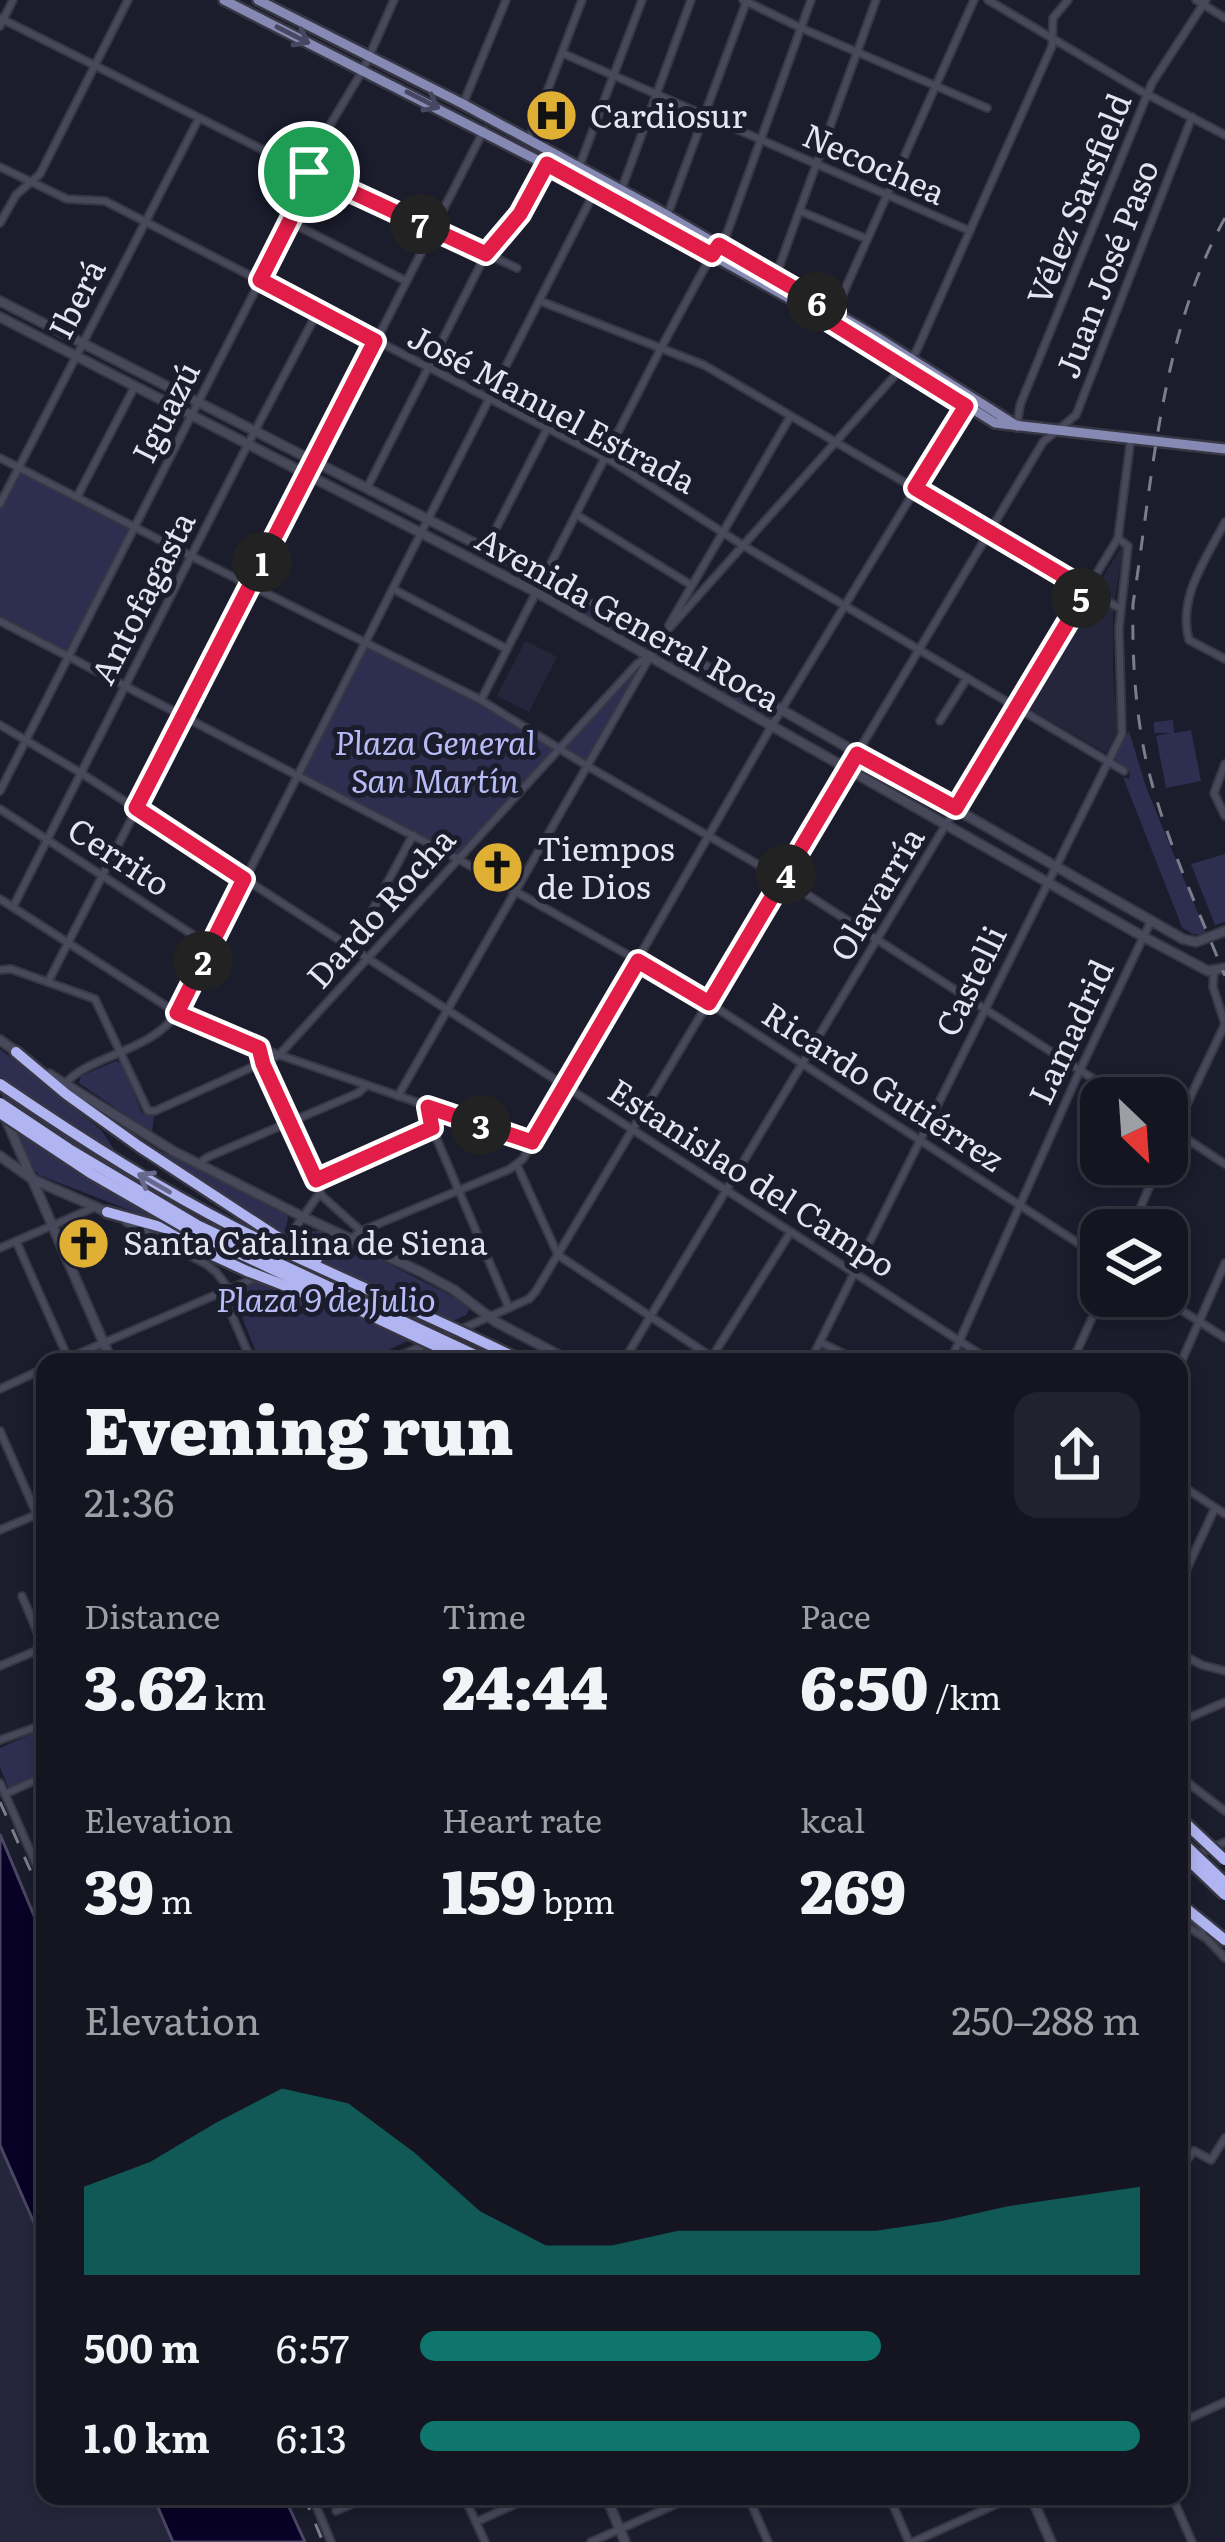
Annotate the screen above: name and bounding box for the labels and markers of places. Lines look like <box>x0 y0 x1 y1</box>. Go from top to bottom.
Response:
hospital icon: Cardiosur <box>523 88 579 144</box>
place label: Cardiosur <box>590 89 747 138</box>
pin <box>258 121 360 223</box>
pin: 7 <box>390 194 450 254</box>
pin: 6 <box>787 272 847 332</box>
pin: 1 <box>232 532 292 592</box>
pin: 5 <box>1051 568 1111 628</box>
place label: Tiempos de Dios <box>537 822 675 909</box>
church icon: Tiempos de Dios <box>470 840 526 896</box>
pin: 4 <box>756 844 816 904</box>
pin: 2 <box>173 931 233 991</box>
pin: 3 <box>451 1095 511 1155</box>
church icon: Santa Catalina de Siena <box>56 1215 112 1271</box>
place label: Santa Catalina de Siena <box>123 1216 488 1265</box>

